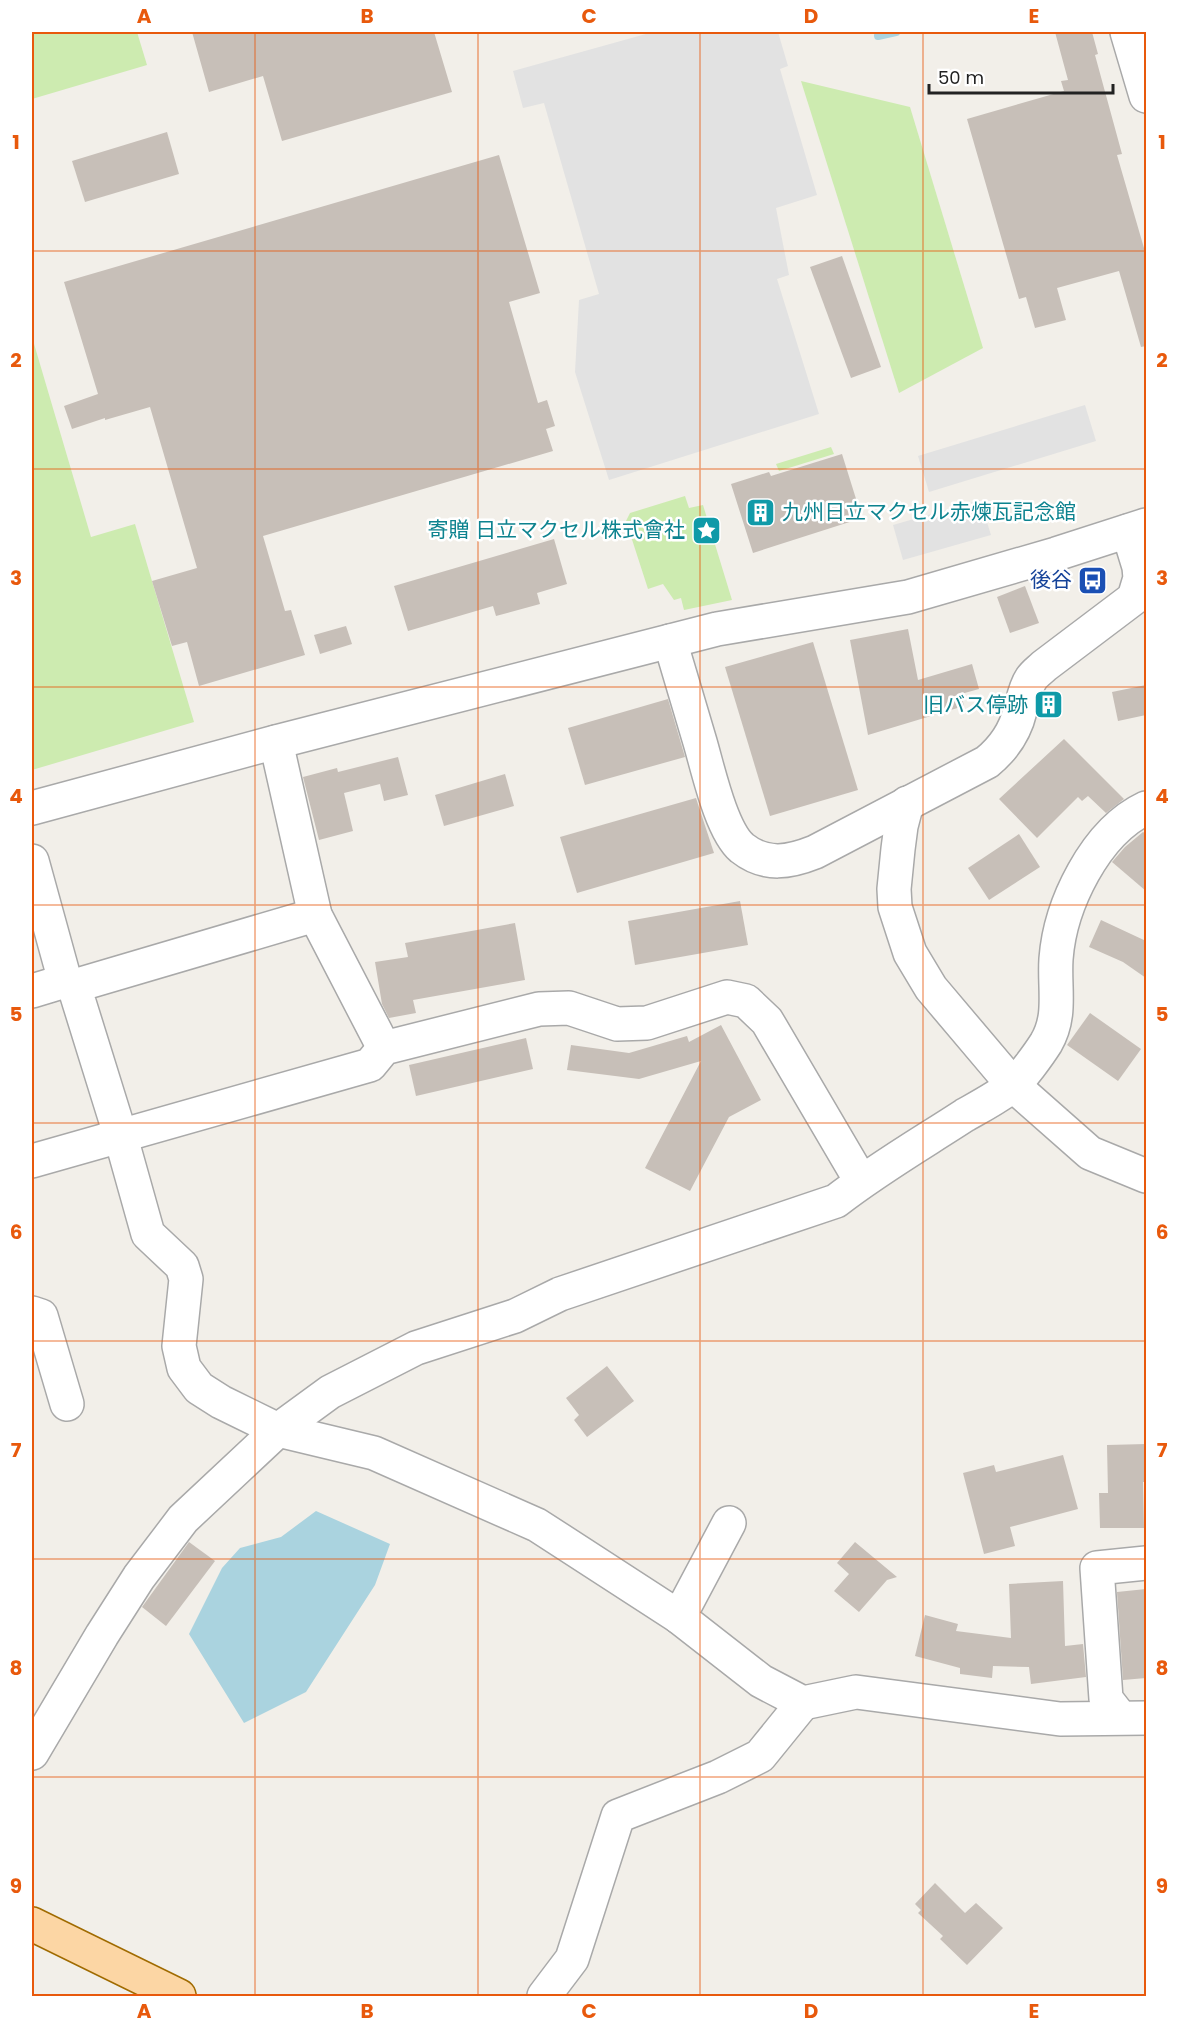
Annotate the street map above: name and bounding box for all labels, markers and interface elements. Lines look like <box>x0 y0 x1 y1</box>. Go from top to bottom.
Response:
text: A <box>137 2 152 30</box>
text: B <box>360 2 374 30</box>
text: C <box>581 2 597 30</box>
text: D <box>804 2 818 30</box>
text: E <box>1029 2 1039 30</box>
scale bar <box>929 57 1114 95</box>
text: 50 m <box>938 65 984 90</box>
text: 1 <box>12 128 20 156</box>
text: 1 <box>1158 128 1166 156</box>
text: 2 <box>10 346 22 374</box>
text: 2 <box>1156 346 1168 374</box>
building icon: 九州日立マクセル赤煉瓦記念館 <box>745 496 777 528</box>
place label: 九州日立マクセル赤煉瓦記念館 <box>782 497 1076 526</box>
place icon: 寄贈 日立マクセル株式會社 <box>690 514 722 546</box>
place label: 寄贈 日立マクセル株式會社 <box>427 515 685 544</box>
text: 3 <box>10 564 22 592</box>
bus stop icon: 後谷 <box>1077 564 1109 596</box>
text: 3 <box>1156 564 1168 592</box>
place label: 後谷 <box>1030 565 1072 594</box>
building icon: 旧バス停跡 <box>1033 689 1065 721</box>
place label: 旧バス停跡 <box>923 690 1028 719</box>
text: 4 <box>9 782 23 810</box>
text: 4 <box>1155 782 1169 810</box>
text: 5 <box>10 1000 23 1028</box>
text: 5 <box>1156 1000 1169 1028</box>
text: 6 <box>10 1218 22 1246</box>
text: 6 <box>1156 1218 1168 1246</box>
text: 7 <box>11 1436 22 1464</box>
text: 7 <box>1157 1436 1168 1464</box>
text: 8 <box>10 1654 22 1682</box>
text: 8 <box>1156 1654 1168 1682</box>
text: 9 <box>10 1872 22 1900</box>
text: 9 <box>1156 1872 1168 1900</box>
text: A <box>137 1997 152 2025</box>
text: B <box>360 1997 374 2025</box>
text: C <box>581 1997 597 2025</box>
text: D <box>804 1997 818 2025</box>
text: E <box>1029 1997 1039 2025</box>

